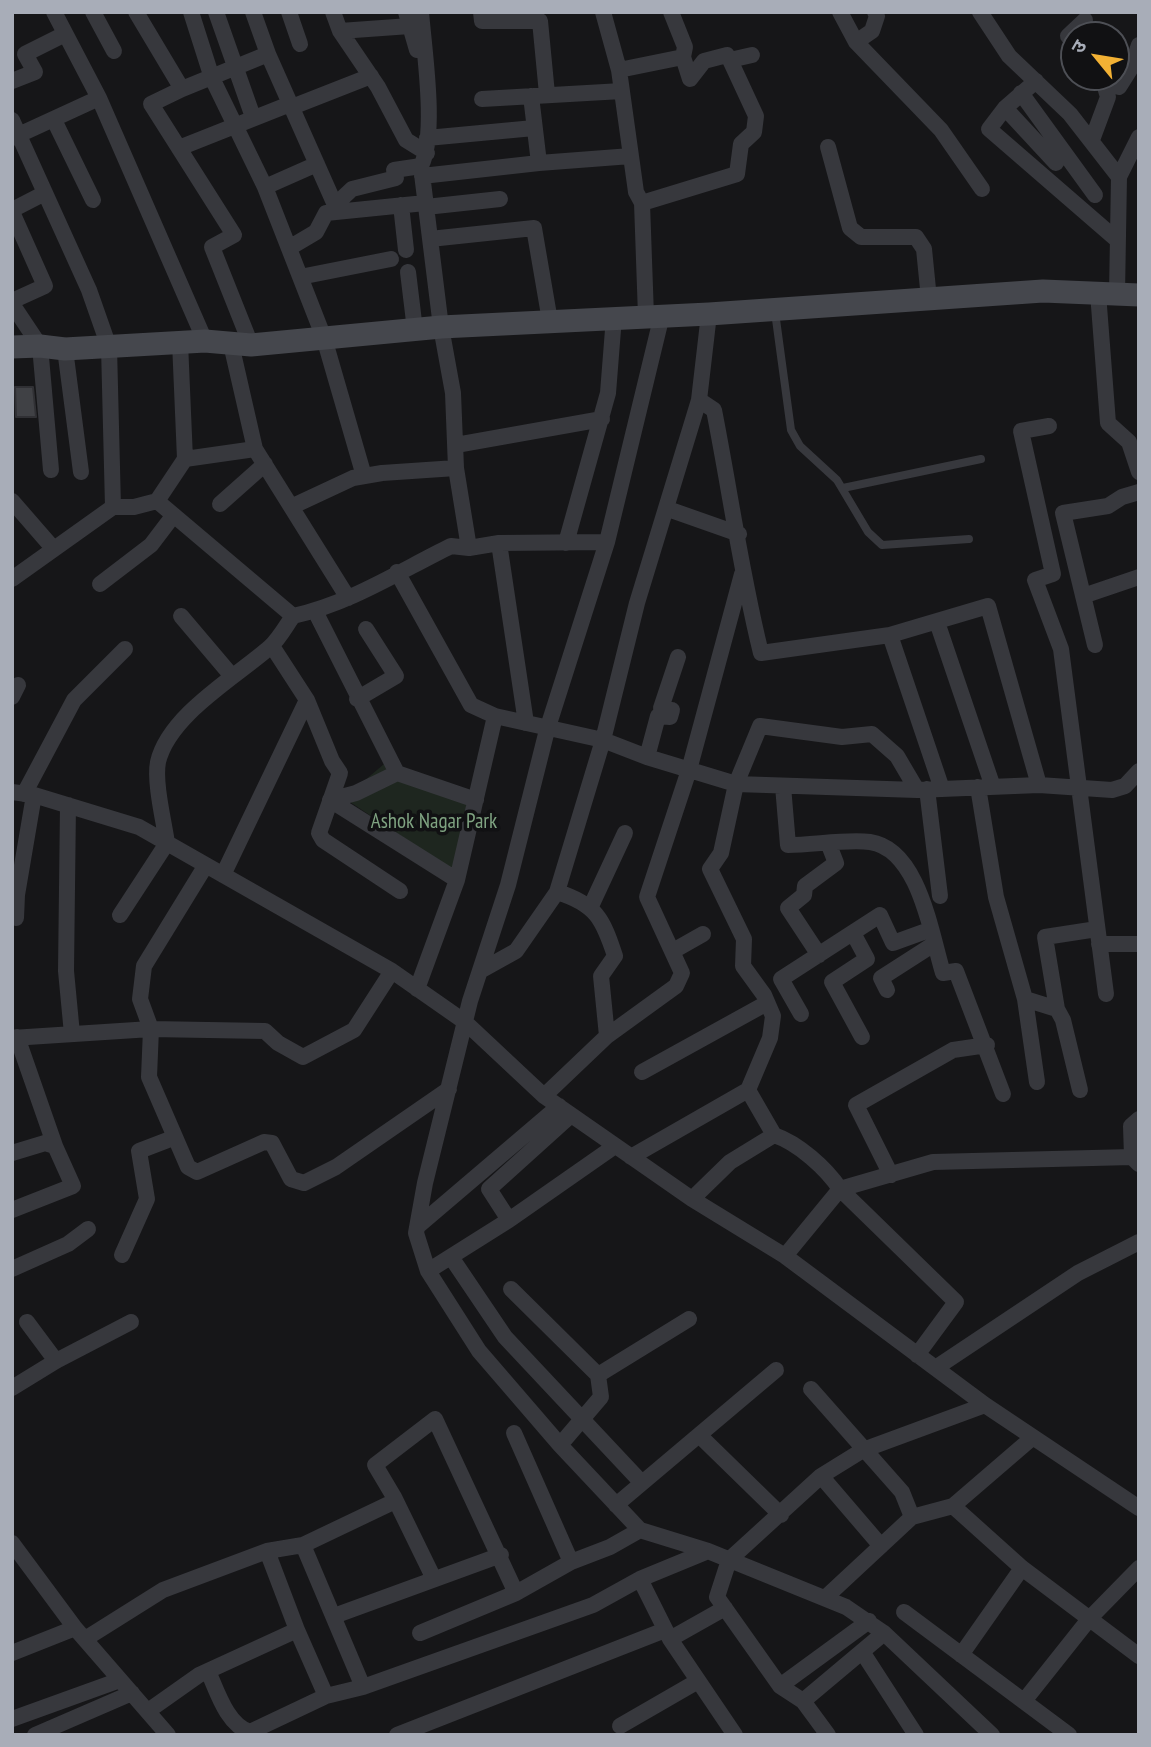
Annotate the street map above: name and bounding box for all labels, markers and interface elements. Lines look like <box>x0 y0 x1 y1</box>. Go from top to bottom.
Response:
north arrow <box>1060 21 1130 91</box>
text: उ <box>1065 36 1092 57</box>
park label: Ashok Nagar Park <box>371 809 497 835</box>

